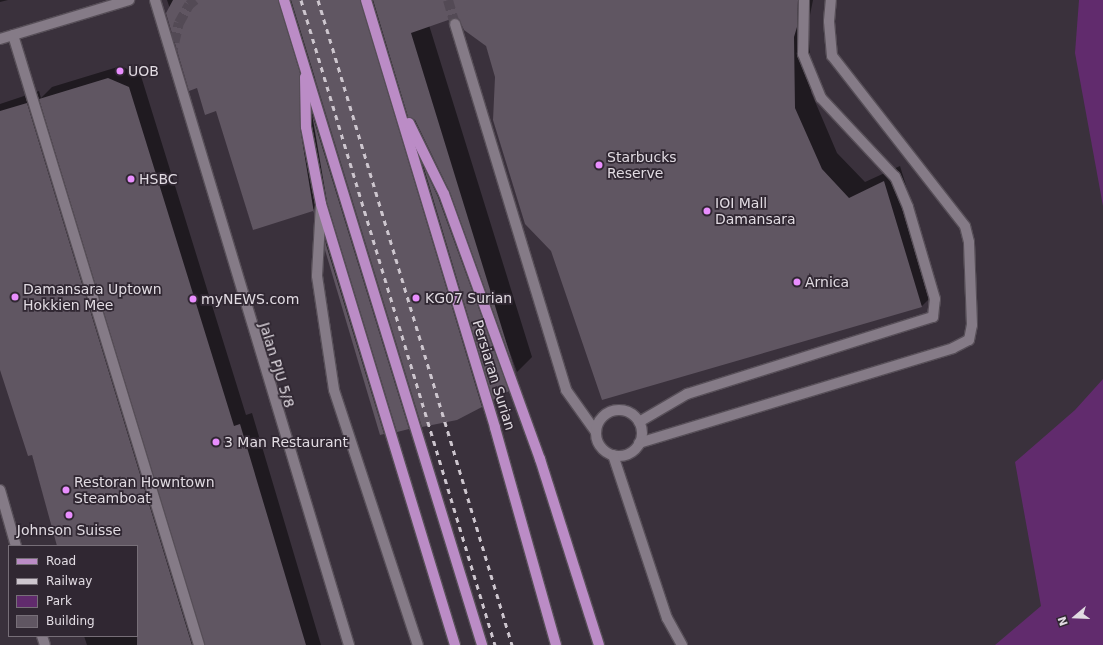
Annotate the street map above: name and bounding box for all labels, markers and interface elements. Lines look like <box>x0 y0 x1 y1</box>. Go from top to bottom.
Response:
place label: UOB <box>128 63 159 79</box>
marker: UOB <box>115 66 125 76</box>
place label: Starbucks Reserve <box>607 149 677 182</box>
marker: Starbucks Reserve <box>594 160 604 170</box>
place label: HSBC <box>139 171 178 187</box>
marker: HSBC <box>126 174 136 184</box>
place label: IOI Mall Damansara <box>715 195 796 228</box>
marker: IOI Mall Damansara <box>702 206 712 216</box>
place label: Arnica <box>805 274 849 290</box>
marker: Arnica <box>792 277 802 287</box>
place label: Damansara Uptown Hokkien Mee <box>23 281 162 314</box>
place label: KG07 Surian <box>425 290 512 306</box>
place label: myNEWS.com <box>201 291 299 307</box>
marker: Damansara Uptown Hokkien Mee <box>10 292 20 302</box>
marker: KG07 Surian <box>410 292 422 304</box>
marker: myNEWS.com <box>188 294 198 304</box>
street label: Persiaran Surian <box>469 318 519 432</box>
street label: Jalan PJU 5/8 <box>256 320 298 410</box>
place label: 3 Man Restaurant <box>224 434 348 450</box>
marker: 3 Man Restaurant <box>211 437 221 447</box>
place label: Restoran Howntown Steamboat <box>74 474 215 506</box>
marker: Restoran Howntown Steamboat <box>61 485 71 495</box>
marker: Johnson Suisse <box>64 510 74 520</box>
place label: Johnson Suisse <box>17 522 121 538</box>
legend <box>8 545 138 637</box>
text: Road <box>46 554 76 568</box>
text: Railway <box>46 574 92 588</box>
text: Park <box>46 594 72 608</box>
north arrow <box>1055 597 1095 637</box>
text: Building <box>46 614 95 628</box>
text: N <box>1056 615 1071 628</box>

